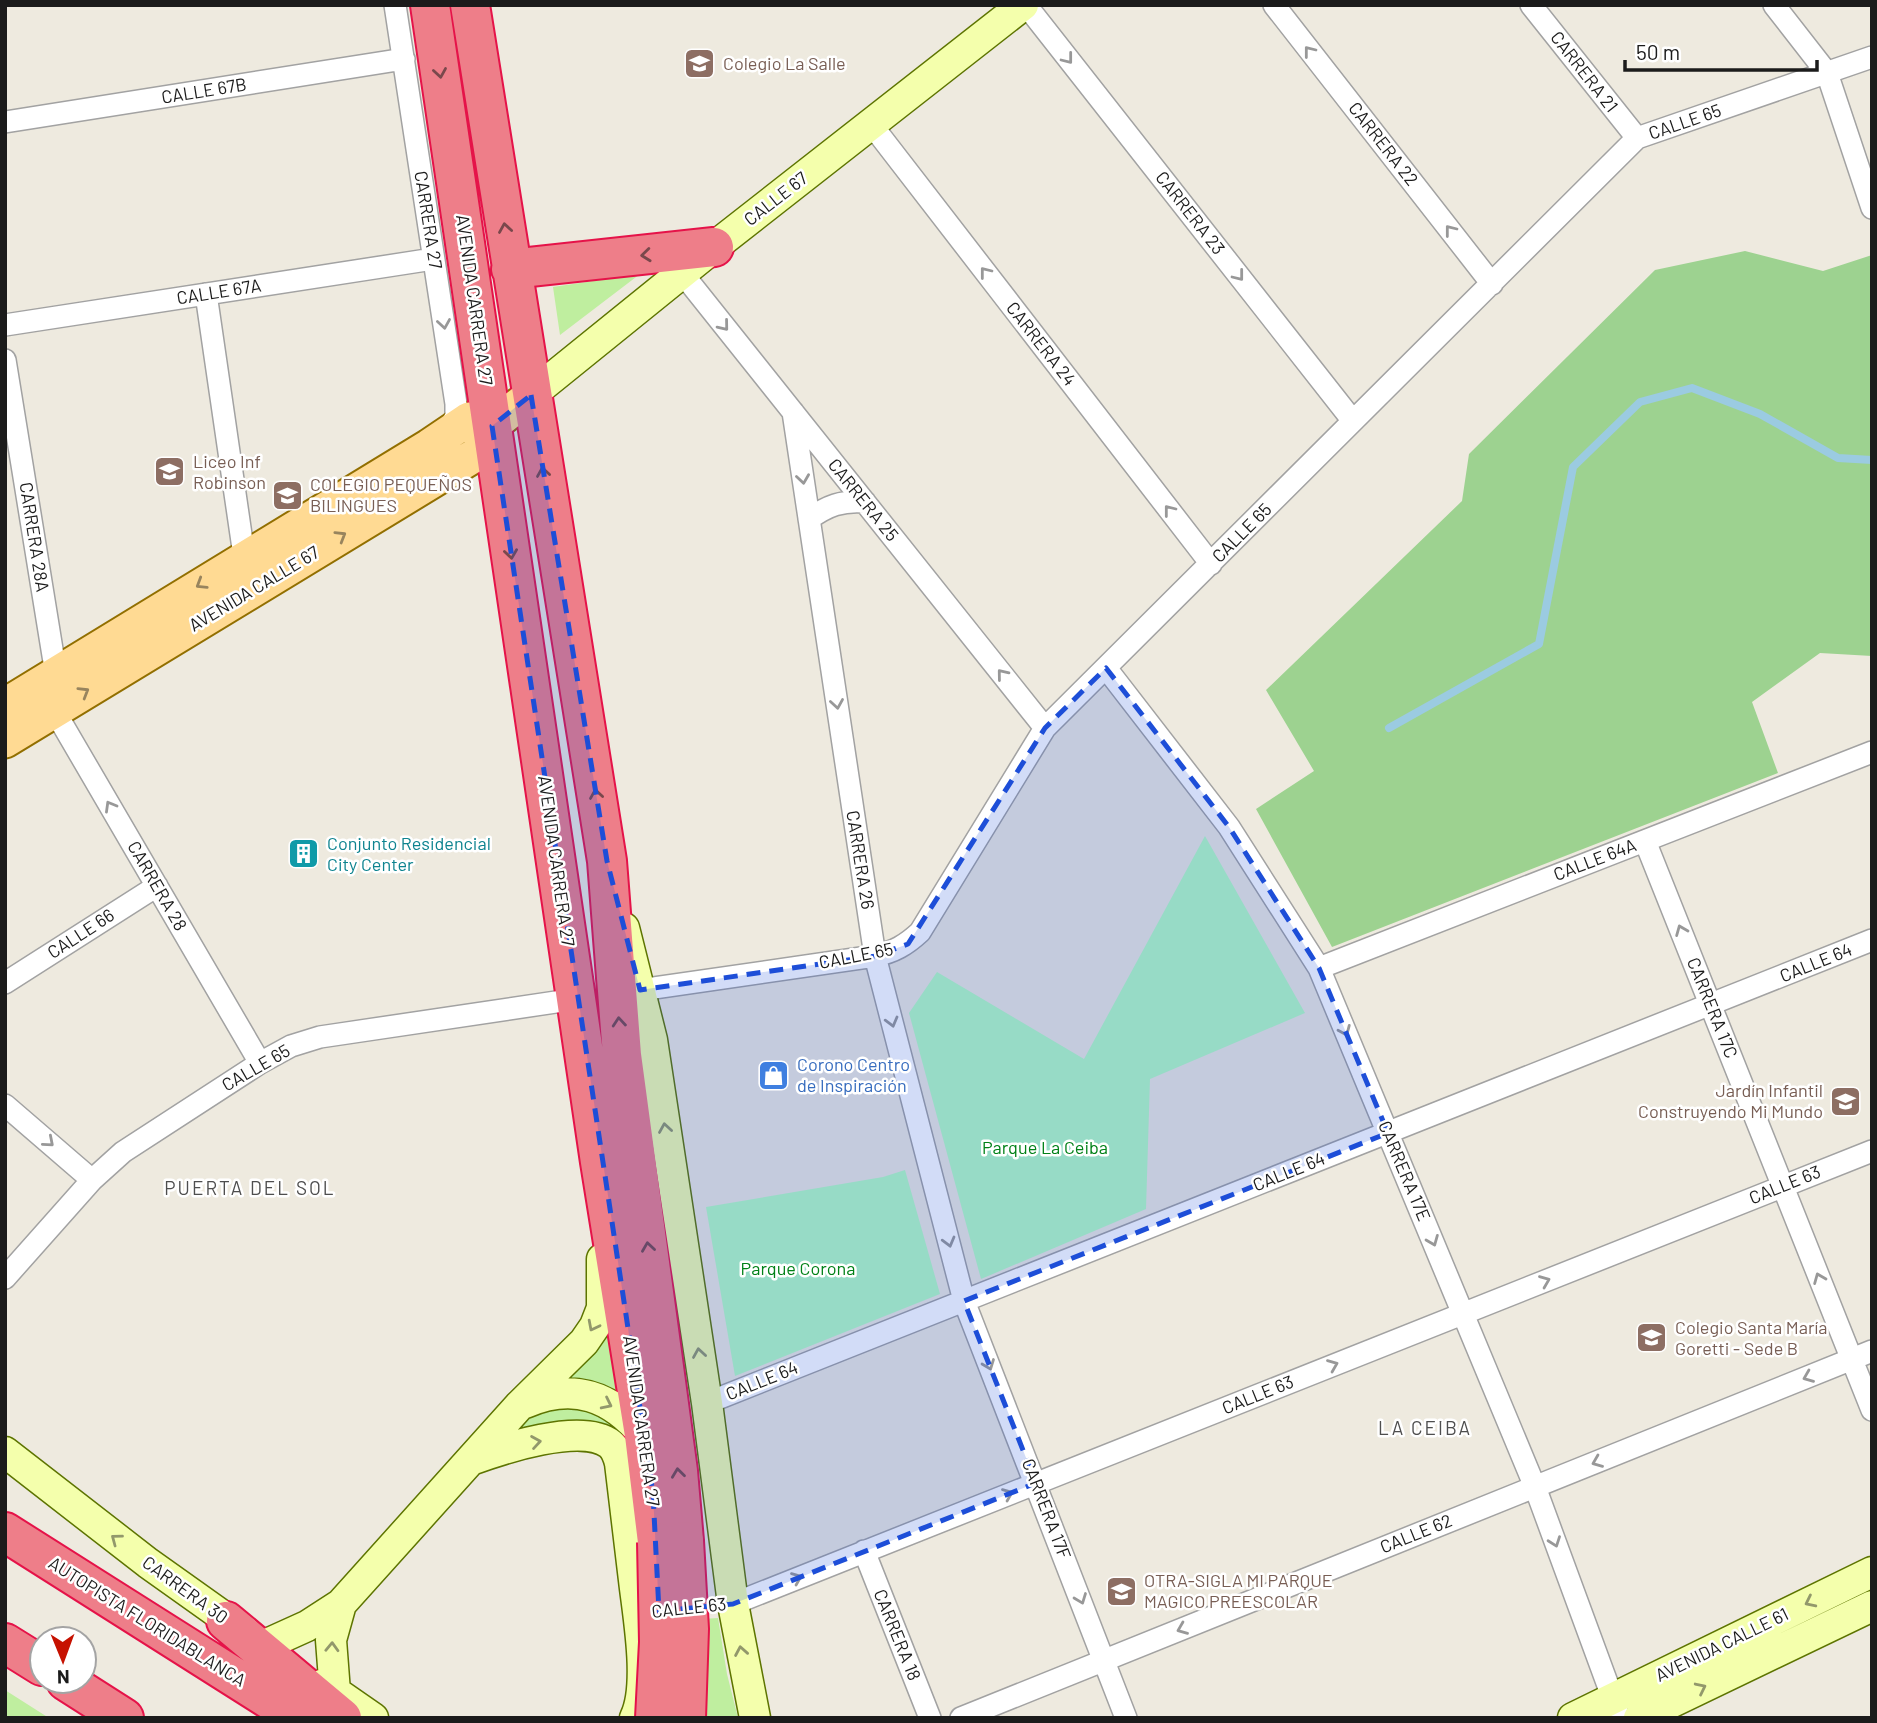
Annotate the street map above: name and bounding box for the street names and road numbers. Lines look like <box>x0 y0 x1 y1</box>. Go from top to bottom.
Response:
street label: CARRERA 21 <box>1546 27 1623 116</box>
street label: CALLE 67B <box>160 72 248 108</box>
street label: CARRERA 22 <box>1344 97 1423 190</box>
street label: CALLE 65 <box>1645 98 1724 144</box>
street label: CALLE 67 <box>739 166 812 230</box>
street label: CARRERA 23 <box>1151 166 1230 258</box>
street label: CARRERA 27 <box>410 169 448 271</box>
street label: AVENIDA CARRERA 27 <box>452 213 498 387</box>
street label: CALLE 67A <box>175 273 263 309</box>
street label: CARRERA 24 <box>1002 297 1081 390</box>
street label: CARRERA 25 <box>824 454 904 545</box>
street label: CARRERA 28A <box>15 480 55 593</box>
street label: CALLE 65 <box>1207 498 1276 567</box>
street label: AVENIDA CALLE 67 <box>184 540 323 636</box>
street label: AVENIDA CARRERA 27 <box>534 774 580 948</box>
street label: CARRERA 26 <box>842 809 880 911</box>
street label: CALLE 64A <box>1550 833 1639 885</box>
street label: CARRERA 28 <box>123 837 192 934</box>
street label: CALLE 66 <box>43 903 118 963</box>
street label: CALLE 65 <box>817 937 895 973</box>
street label: CALLE 64 <box>1776 938 1855 987</box>
street label: CARRERA 17C <box>1683 954 1743 1061</box>
street label: CALLE 65 <box>217 1039 294 1095</box>
street label: CARRERA 17E <box>1374 1117 1436 1224</box>
street label: CALLE 64 <box>1249 1147 1328 1196</box>
street label: CALLE 63 <box>1746 1160 1824 1208</box>
street label: AVENIDA CARRERA 27 <box>619 1334 665 1508</box>
street label: CALLE 64 <box>722 1356 801 1405</box>
street label: CALLE 63 <box>1219 1370 1297 1418</box>
street label: CARRERA 17F <box>1018 1455 1076 1562</box>
street label: CALLE 62 <box>1376 1509 1455 1557</box>
street label: CARRERA 30 <box>139 1551 233 1628</box>
street label: AUTOPISTA FLORIDABLANCA <box>44 1552 250 1692</box>
street label: CARRERA 18 <box>870 1586 926 1684</box>
street label: CALLE 63 <box>650 1592 727 1622</box>
street label: AVENIDA CALLE 61 <box>1651 1602 1792 1686</box>

